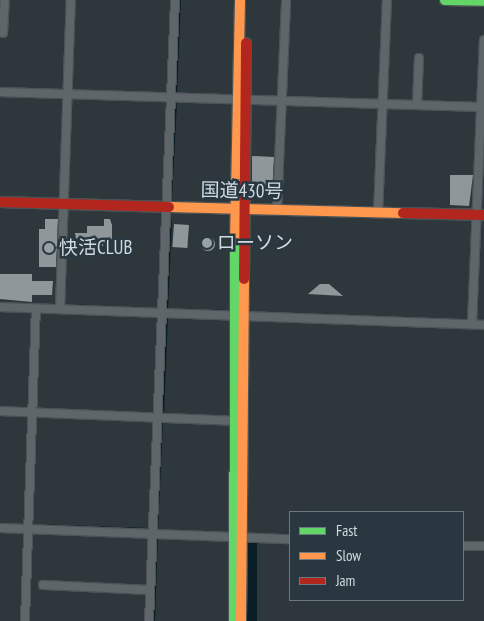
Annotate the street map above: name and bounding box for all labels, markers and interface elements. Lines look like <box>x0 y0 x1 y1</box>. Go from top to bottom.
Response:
street label: 国道430号 <box>200 179 284 203</box>
place label: ローソン <box>217 232 293 254</box>
place label: 快活CLUB <box>59 237 132 259</box>
marker: ローソン <box>201 237 213 249</box>
marker: 快活CLUB <box>43 242 55 254</box>
legend <box>289 511 464 601</box>
text: Fast <box>336 521 357 540</box>
text: Slow <box>336 546 361 565</box>
text: Jam <box>336 571 355 590</box>

